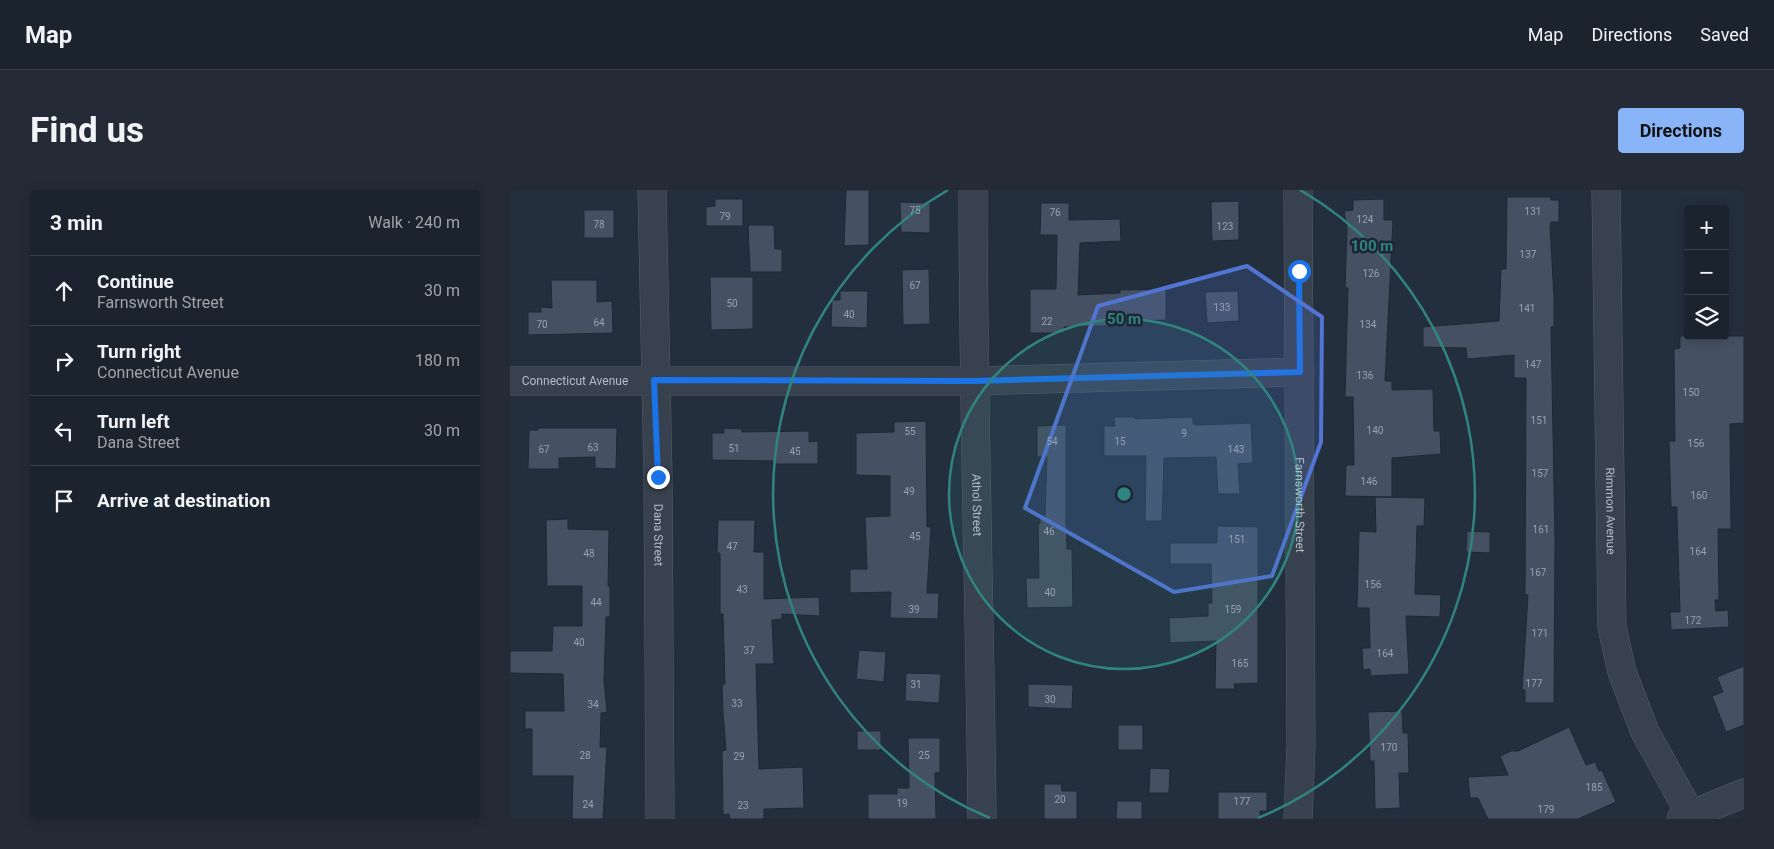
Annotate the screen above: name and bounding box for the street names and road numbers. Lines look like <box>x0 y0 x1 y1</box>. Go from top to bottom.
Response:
street label: Connecticut Avenue <box>522 374 628 388</box>
street label: Farnsworth Street <box>1292 457 1307 553</box>
street label: Rimmon Avenue <box>1603 467 1618 555</box>
street label: Athol Street <box>969 473 984 537</box>
street label: Dana Street <box>651 504 666 566</box>

